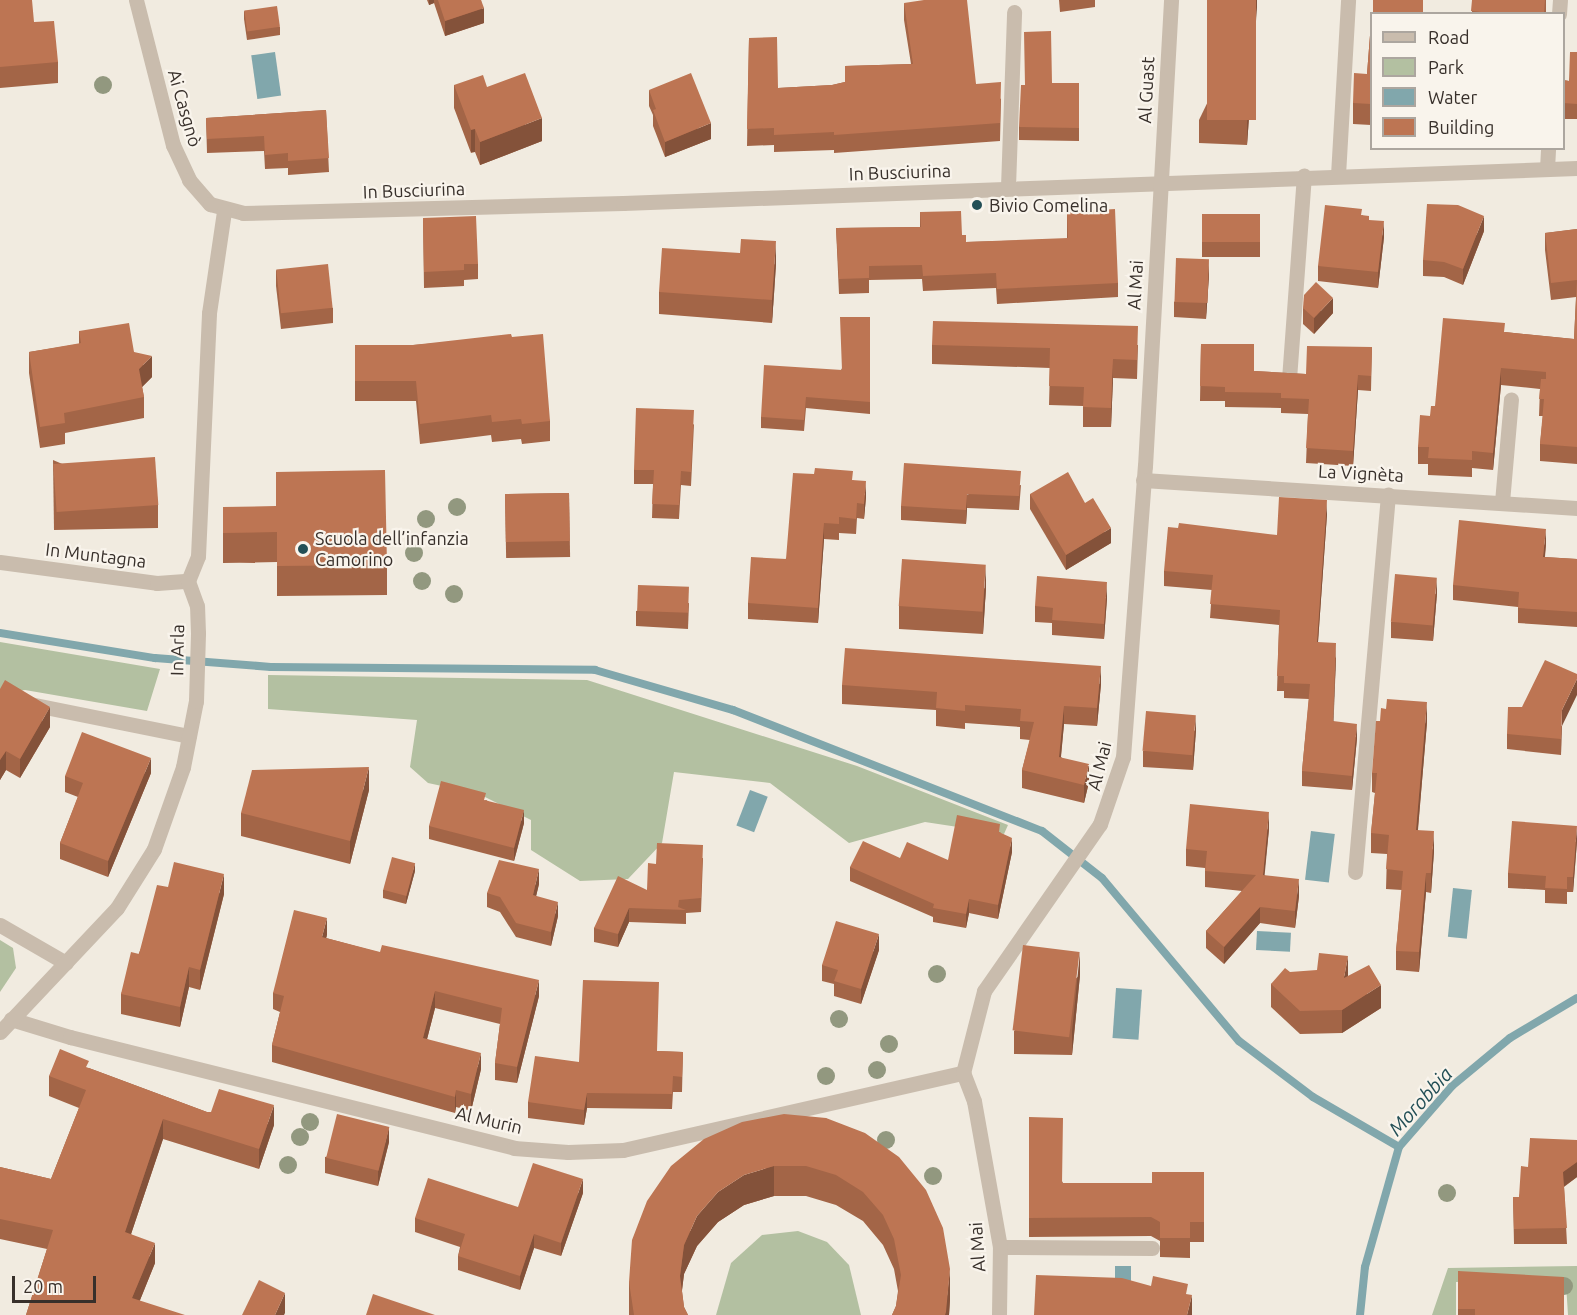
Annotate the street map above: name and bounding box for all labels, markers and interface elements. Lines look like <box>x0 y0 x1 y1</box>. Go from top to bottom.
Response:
legend <box>1370 12 1565 150</box>
text: Road <box>1428 27 1470 47</box>
street label: Al Guast <box>1133 56 1159 124</box>
text: Park <box>1428 57 1464 77</box>
street label: Ai Casgnò <box>164 67 206 149</box>
text: Water <box>1428 87 1477 107</box>
text: Building <box>1428 117 1494 137</box>
street label: In Busciurina <box>849 159 951 185</box>
street label: In Busciurina <box>363 177 465 203</box>
place label: Bivio Comelina <box>989 194 1108 216</box>
marker: Bivio Comelina <box>970 198 984 212</box>
street label: Al Mai <box>1123 260 1147 310</box>
street label: La Vignèta <box>1318 460 1404 486</box>
place label: Scuola dell’infanzia Camorino <box>315 528 469 570</box>
street label: In Muntagna <box>44 538 148 572</box>
marker: Scuola dell’infanzia Camorino <box>296 542 310 556</box>
street label: In Arla <box>166 624 188 676</box>
street label: Al Mai <box>1082 739 1116 793</box>
water label: Morobbia <box>1383 1062 1457 1140</box>
street label: Al Murin <box>453 1102 525 1138</box>
street label: Al Mai <box>964 1221 990 1273</box>
scale bar <box>15 1264 99 1302</box>
text: 20 m <box>23 1276 63 1296</box>

